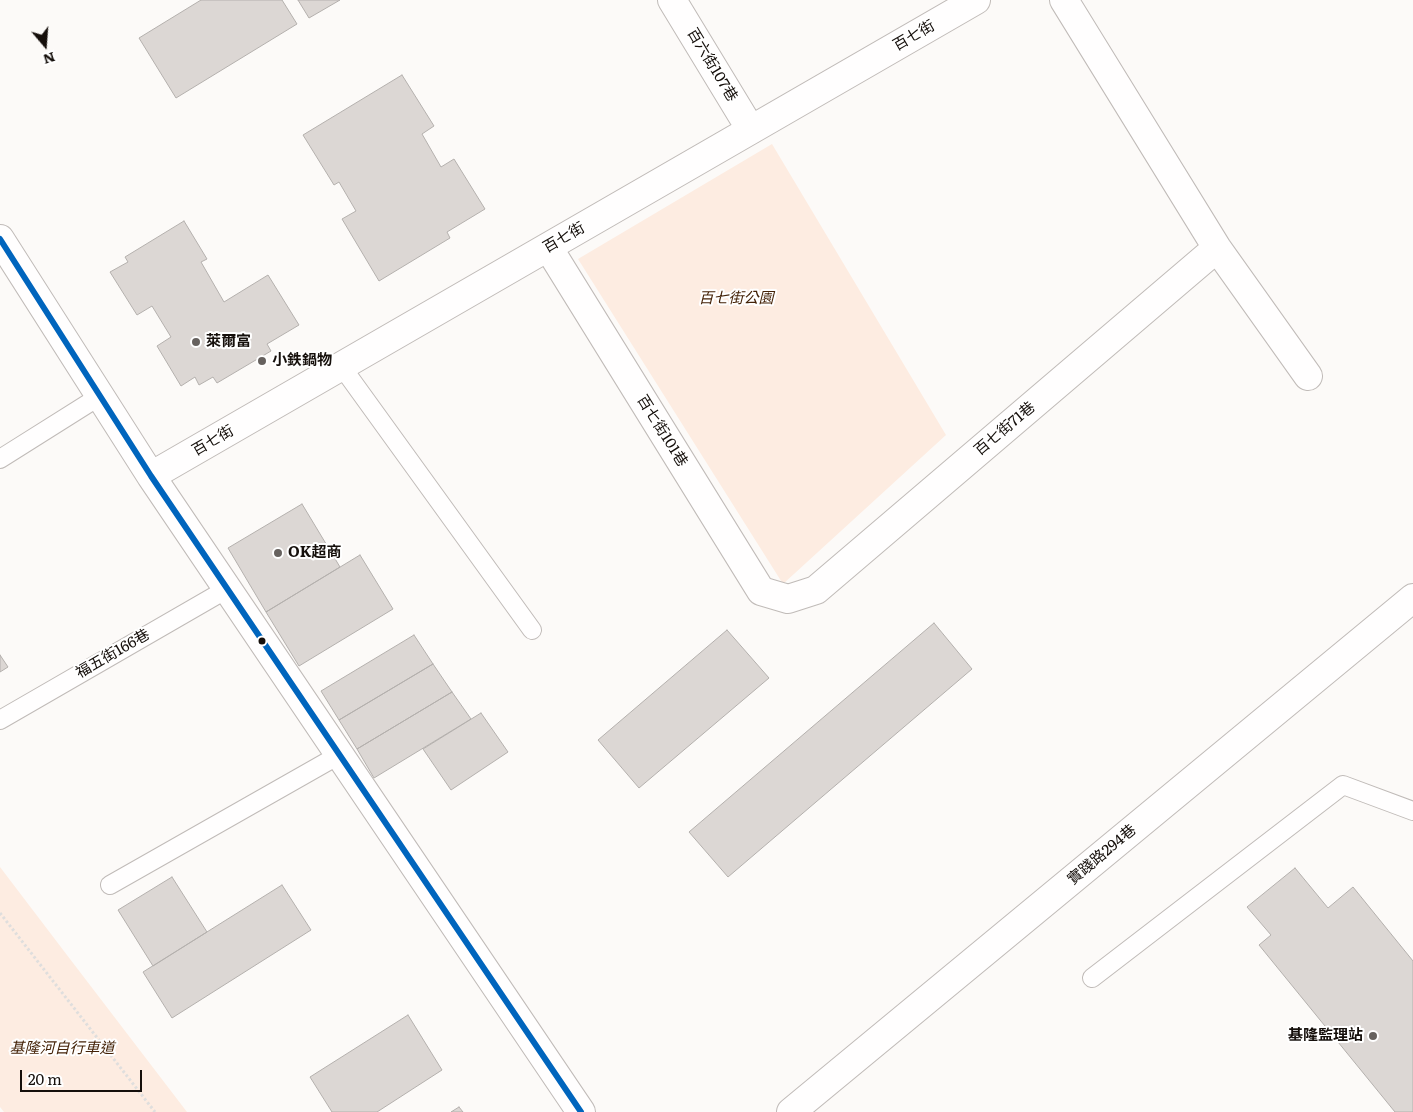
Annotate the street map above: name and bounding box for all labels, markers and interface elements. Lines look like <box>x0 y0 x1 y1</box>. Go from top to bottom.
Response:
street label: 百七街 <box>890 17 938 55</box>
north arrow <box>20 20 70 70</box>
street label: 百六街107巷 <box>683 25 741 105</box>
text: N <box>41 48 58 71</box>
street label: 百七街 <box>540 219 588 257</box>
park label: 百七街公園 <box>699 290 773 308</box>
place label: 萊爾富 <box>206 333 251 351</box>
marker: 萊爾富 <box>190 336 202 348</box>
place label: 小鉄鍋物 <box>272 352 332 370</box>
marker: 小鉄鍋物 <box>256 355 268 367</box>
street label: 百七街101巷 <box>633 392 691 470</box>
street label: 百七街71巷 <box>971 398 1039 460</box>
street label: 百七街 <box>189 422 237 460</box>
place label: OK超商 <box>288 544 341 562</box>
marker: OK超商 <box>272 547 284 559</box>
street label: 福五街166巷 <box>73 626 153 682</box>
unlabelled marker <box>257 636 267 646</box>
street label: 實踐路294巷 <box>1064 821 1140 889</box>
place label: 基隆監理站 <box>1288 1027 1363 1045</box>
marker: 基隆監理站 <box>1367 1030 1379 1042</box>
park label: 基隆河自行車道 <box>10 1040 114 1058</box>
scale bar <box>22 1060 145 1092</box>
text: 20 m <box>28 1067 62 1090</box>

